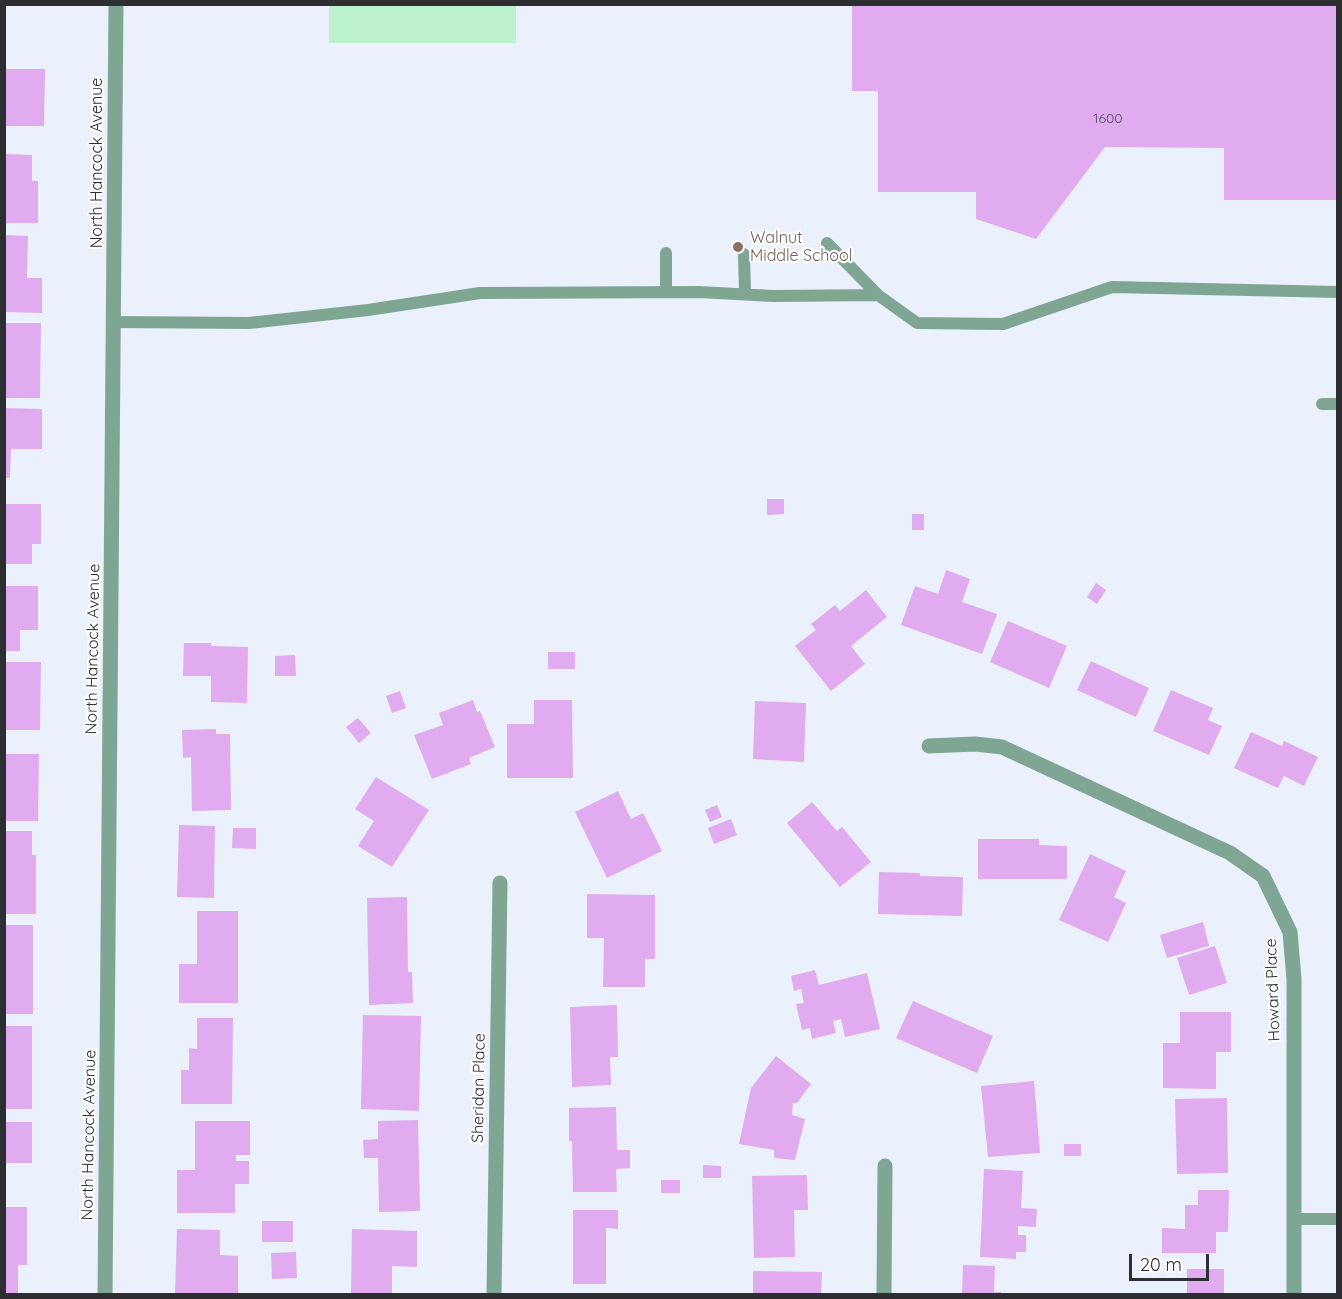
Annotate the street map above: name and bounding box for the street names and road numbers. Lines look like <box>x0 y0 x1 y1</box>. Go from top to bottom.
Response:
street label: North Hancock Avenue <box>87 78 107 248</box>
street label: North Hancock Avenue <box>82 563 104 735</box>
street label: Howard Place <box>1262 938 1284 1042</box>
street label: Sheridan Place <box>468 1033 490 1143</box>
street label: North Hancock Avenue <box>78 1049 100 1221</box>

